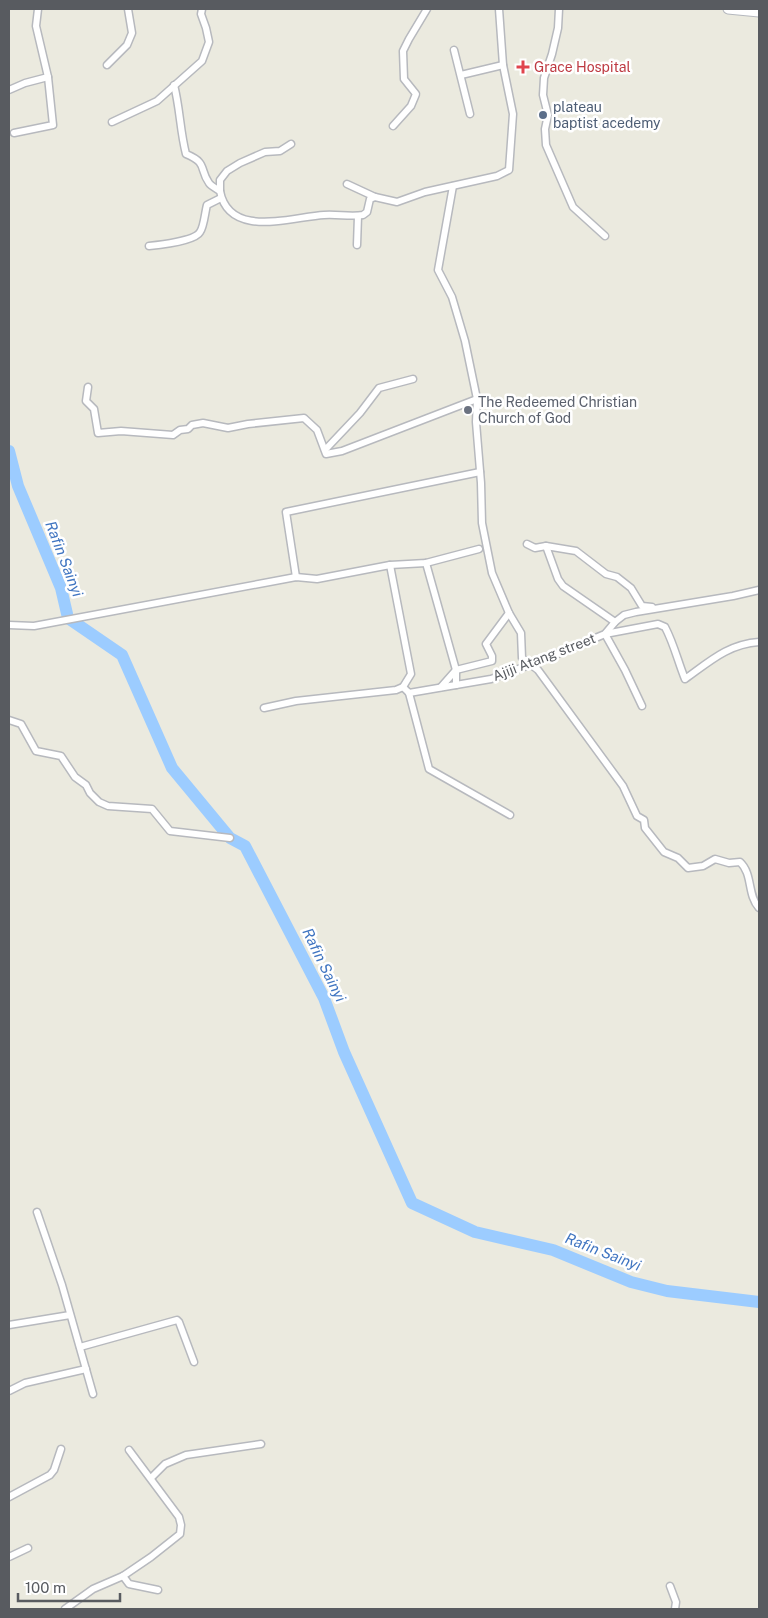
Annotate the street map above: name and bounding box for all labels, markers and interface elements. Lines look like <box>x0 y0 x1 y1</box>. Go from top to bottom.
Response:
place label: Grace Hospital <box>534 59 631 75</box>
marker: Grace Hospital <box>516 60 530 74</box>
place label: plateau baptist acedemy <box>553 99 661 131</box>
marker: plateau baptist acedemy <box>537 109 549 121</box>
place label: The Redeemed Christian Church of God <box>478 394 637 426</box>
marker: The Redeemed Christian Church of God <box>462 404 474 416</box>
water label: Rafin Sainyi <box>42 519 87 599</box>
street label: Ajiji Atang street <box>490 630 598 684</box>
water label: Rafin Sainyi <box>299 925 350 1005</box>
water label: Rafin Sainyi <box>563 1229 644 1274</box>
scale bar <box>18 1570 120 1602</box>
text: 100 m <box>25 1579 66 1596</box>

